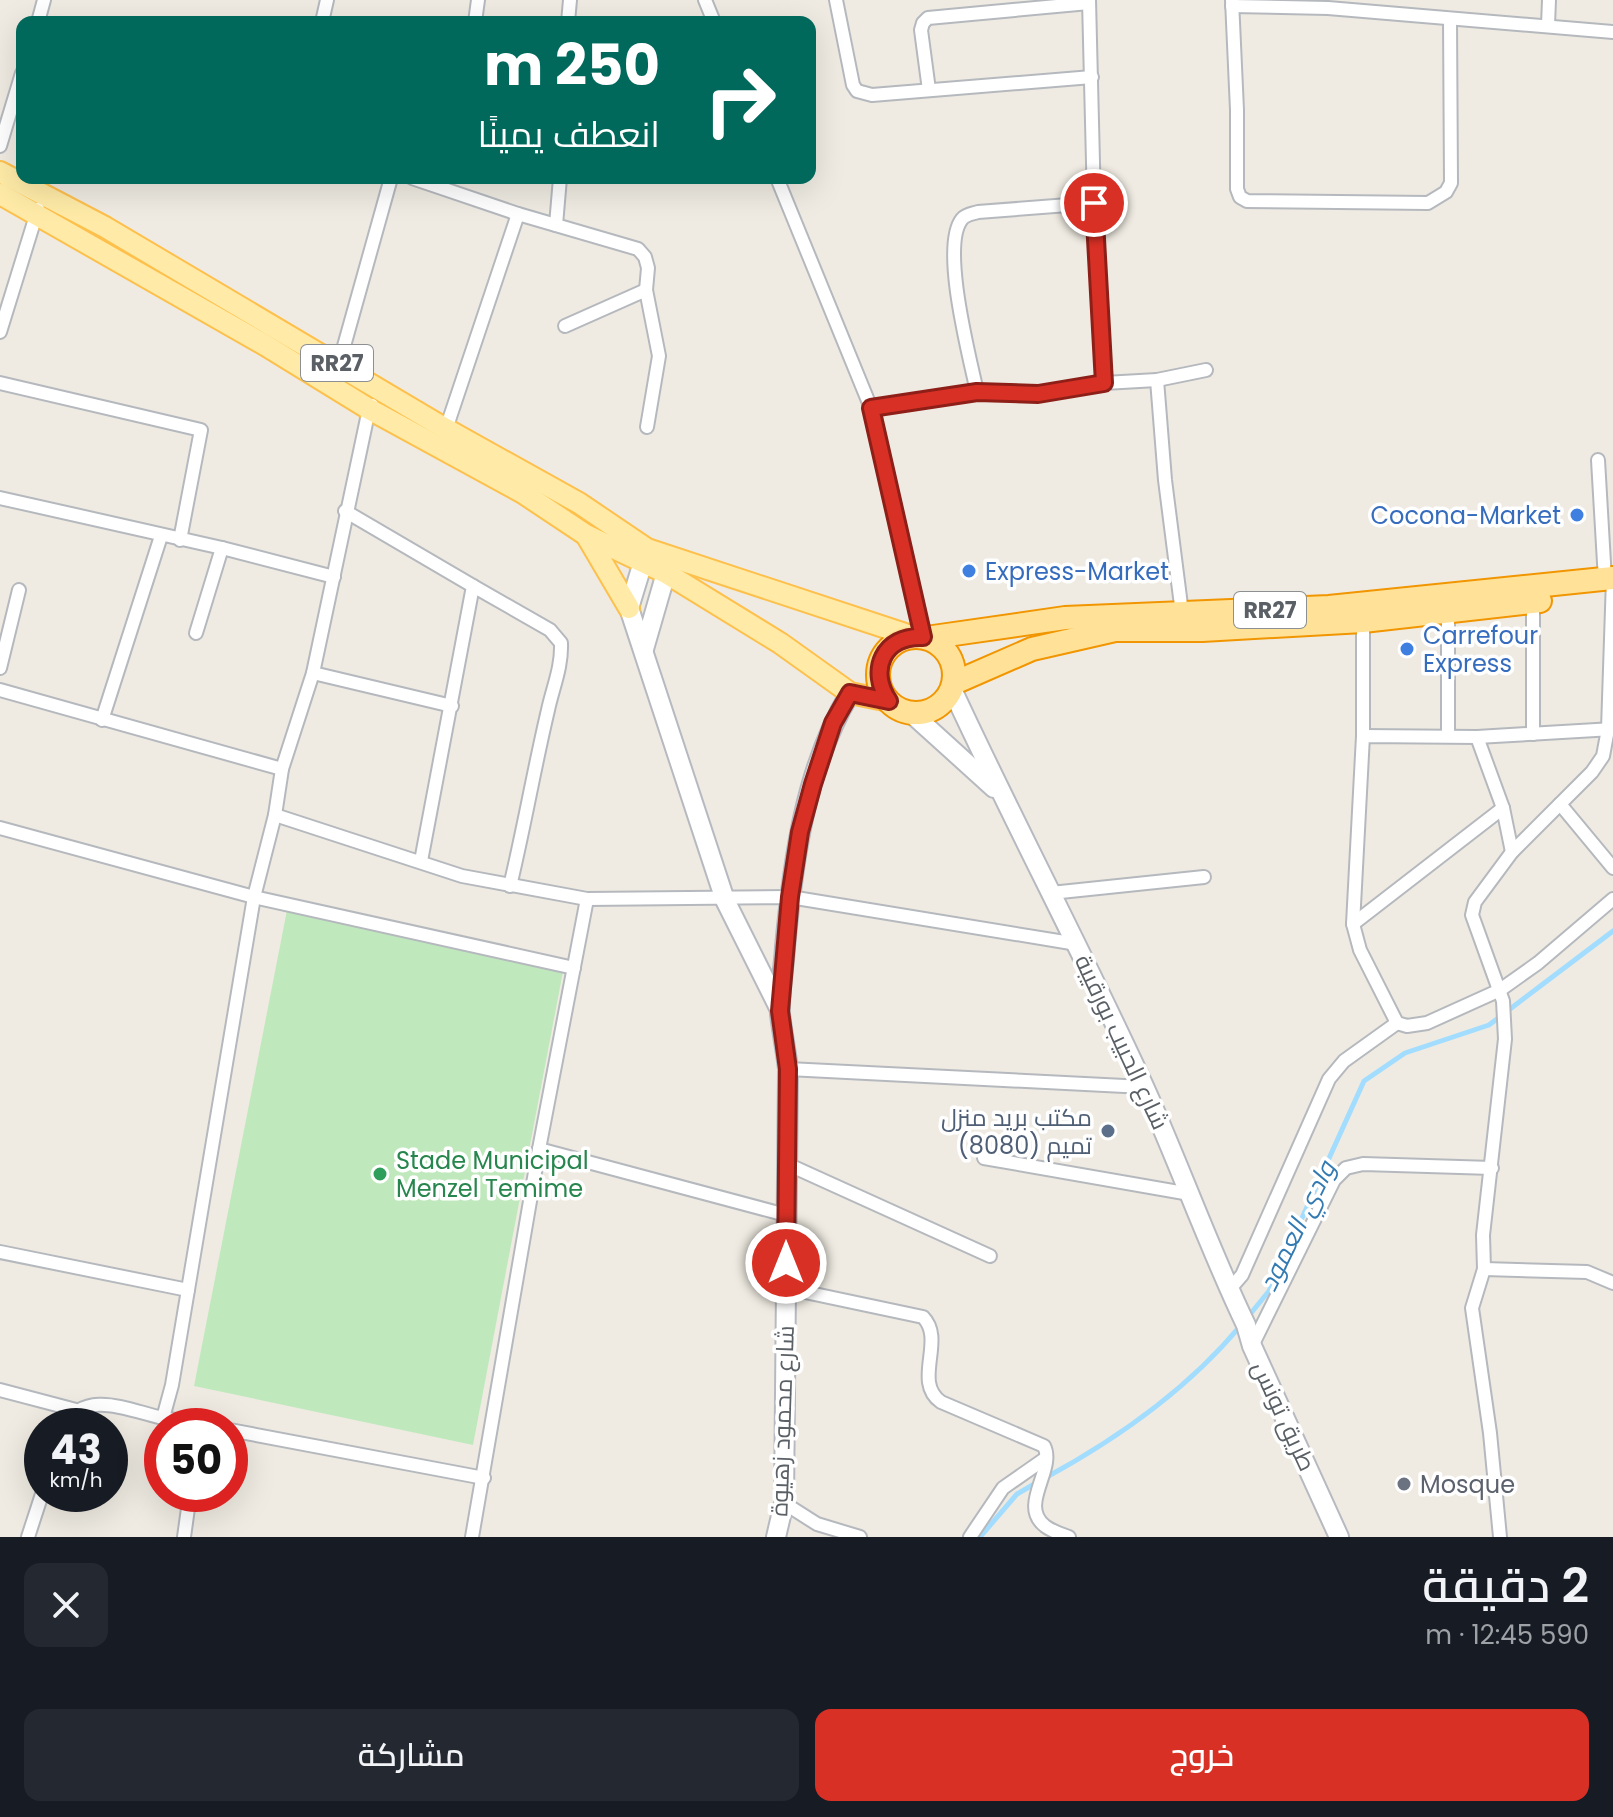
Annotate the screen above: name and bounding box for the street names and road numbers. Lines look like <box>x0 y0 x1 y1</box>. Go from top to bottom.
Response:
road number: RR27 <box>301 345 373 381</box>
road number: RR27 <box>1234 592 1306 628</box>
street label: شارع الحبيب بورقيبة <box>1067 949 1177 1135</box>
street label: شارع محمود زهيوة <box>762 1325 802 1517</box>
street label: طريق تونس <box>1244 1356 1324 1476</box>

